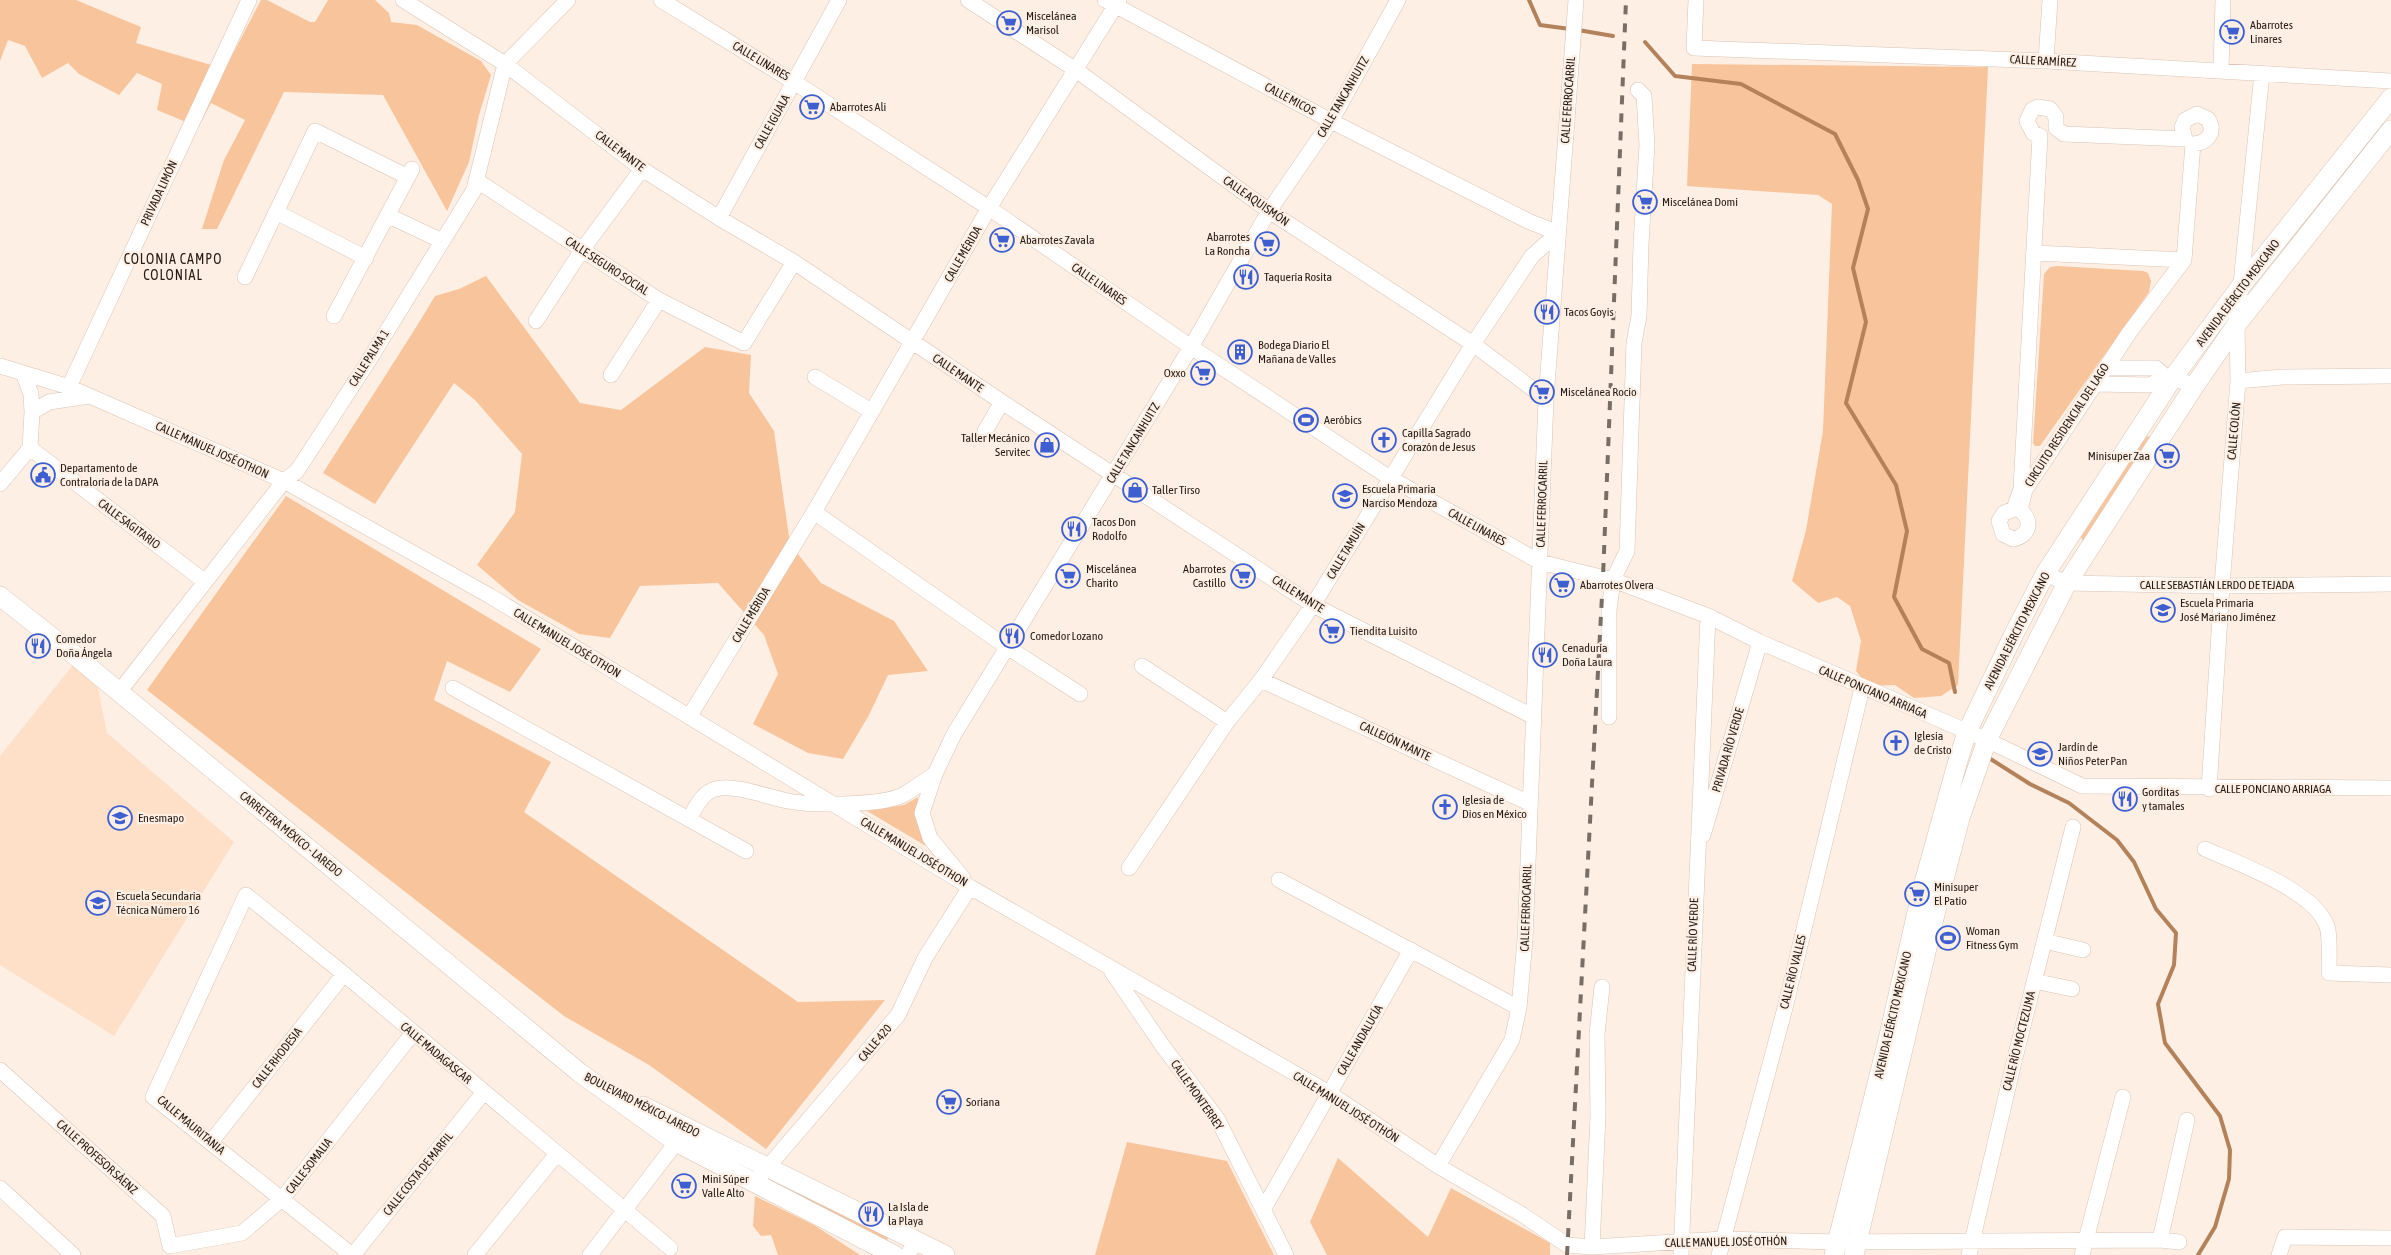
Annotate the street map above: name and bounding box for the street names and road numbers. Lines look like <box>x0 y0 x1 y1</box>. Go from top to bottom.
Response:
street label: CALLE LINARES <box>730 38 792 84</box>
street label: CALLE RAMÍREZ <box>2009 52 2077 70</box>
street label: CALLE TANCANHUITZ <box>1314 53 1372 140</box>
street label: CALLE FERROCARRIL <box>1558 56 1578 144</box>
street label: CALLE MICOS <box>1262 80 1318 118</box>
street label: CALLE IGUALA <box>751 92 793 152</box>
street label: CALLE MANTE <box>592 128 648 174</box>
street label: PRIVADA LIMÓN <box>138 158 180 228</box>
street label: CALLE AQUISMÓN <box>1220 173 1292 229</box>
street label: CALLE MÉRIDA <box>941 223 985 284</box>
street label: CALLE SEGURO SOCIAL <box>563 234 652 298</box>
street label: AVENIDA EJÉRCITO MEXICANO <box>2193 237 2283 349</box>
street label: CALLE LINARES <box>1069 260 1129 308</box>
street label: CALLE PALMA 1 <box>346 327 392 389</box>
street label: CALLE MANTE <box>930 351 986 395</box>
street label: CIRCUITO RESIDENCIAL DEL LAGO <box>2022 361 2112 489</box>
street label: CALLE TANCANHUITZ <box>1104 400 1163 486</box>
street label: CALLE COLÓN <box>2224 402 2244 460</box>
street label: CALLE MANUEL JOSÉ OTHON <box>153 419 271 481</box>
street label: CALLE FERROCARRIL <box>1533 460 1551 548</box>
street label: CALLE SAGITARIO <box>95 496 163 552</box>
street label: CALLE LINARES <box>1446 505 1508 549</box>
street label: CALLE TAMUÍN <box>1324 520 1368 582</box>
street label: AVENIDA EJÉRCITO MEXICANO <box>1981 570 2053 692</box>
street label: CALLE MANTE <box>1269 573 1327 615</box>
street label: CALLE SEBASTIÁN LERDO DE TEJADA <box>2140 578 2294 592</box>
street label: CALLE MÉRIDA <box>729 585 773 645</box>
street label: CALLE MANUEL JOSÉ OTHON <box>511 605 623 681</box>
street label: CALLE PONCIANO ARRIAGA <box>1817 663 1929 721</box>
street label: PRIVADA RÍO VERDE <box>1709 706 1747 794</box>
street label: CALLEJÓN MANTE <box>1357 718 1433 764</box>
street label: CALLE PONCIANO ARRIAGA <box>2215 782 2331 796</box>
street label: CARRETERA MÉXICO - LAREDO <box>237 788 345 880</box>
street label: CALLE MANUEL JOSÉ OTHON <box>858 814 970 890</box>
street label: CALLE FERROCARRIL <box>1517 864 1535 952</box>
street label: CALLE RÍO VERDE <box>1685 898 1701 972</box>
street label: CALLE RÍO VALLES <box>1777 933 1809 1011</box>
street label: AVENIDA EJÉRCITO MEXICANO <box>1872 950 1914 1080</box>
street label: CALLE RÍO MOCTEZUMA <box>2000 990 2038 1092</box>
street label: CALLE ANDALUCÍA <box>1334 1002 1386 1078</box>
street label: CALLE MADAGASCAR <box>398 1019 474 1087</box>
street label: CALLE 420 <box>855 1021 895 1064</box>
street label: CALLE RHODESIA <box>249 1025 305 1091</box>
street label: CALLE MONTERREY <box>1168 1057 1227 1133</box>
street label: CALLE MANUEL JOSÉ OTHÓN <box>1290 1069 1402 1145</box>
street label: BOULEVARD MÉXICO-LAREDO <box>582 1070 702 1140</box>
street label: CALLE MAURITANIA <box>154 1093 228 1157</box>
street label: CALLE PROFESOR SÁENZ <box>54 1117 141 1197</box>
street label: CALLE COSTA DE MARFIL <box>380 1129 456 1218</box>
street label: CALLE SOMALIA <box>283 1135 335 1197</box>
street label: CALLE MANUEL JOSÉ OTHÓN <box>1665 1234 1787 1250</box>

